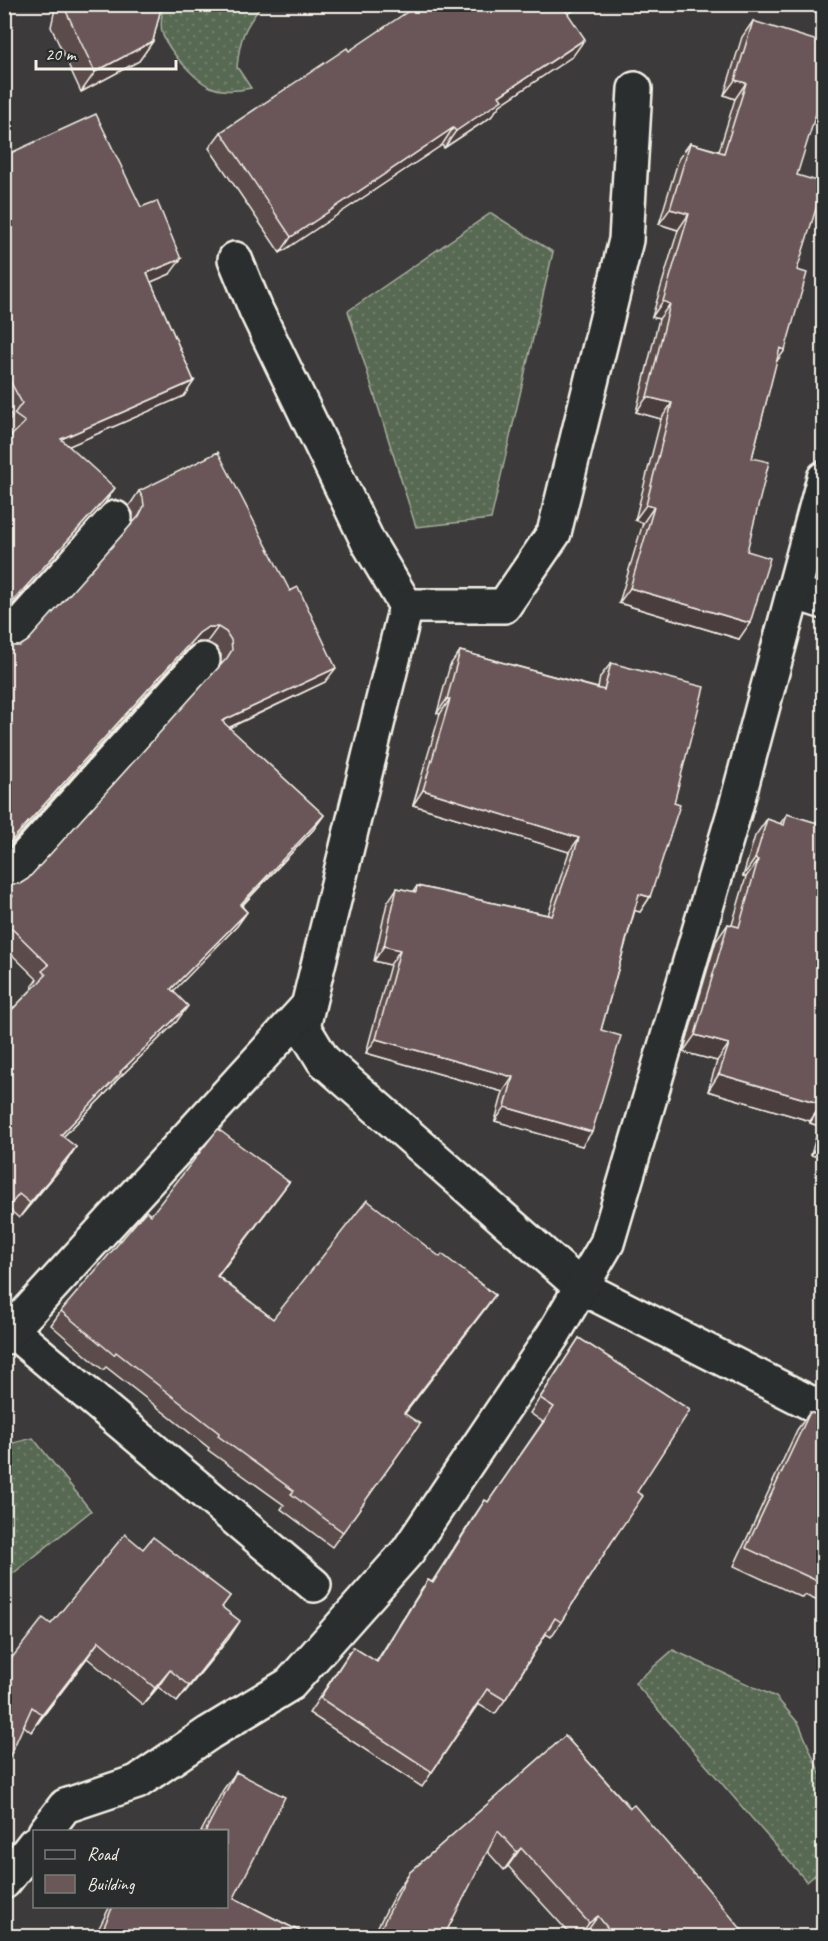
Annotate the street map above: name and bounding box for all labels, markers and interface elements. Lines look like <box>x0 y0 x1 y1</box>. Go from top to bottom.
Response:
scale bar <box>36 33 176 71</box>
text: 20 m <box>45 43 78 65</box>
legend <box>33 1830 228 1908</box>
text: Road <box>87 1843 120 1865</box>
text: Building <box>87 1873 136 1895</box>

